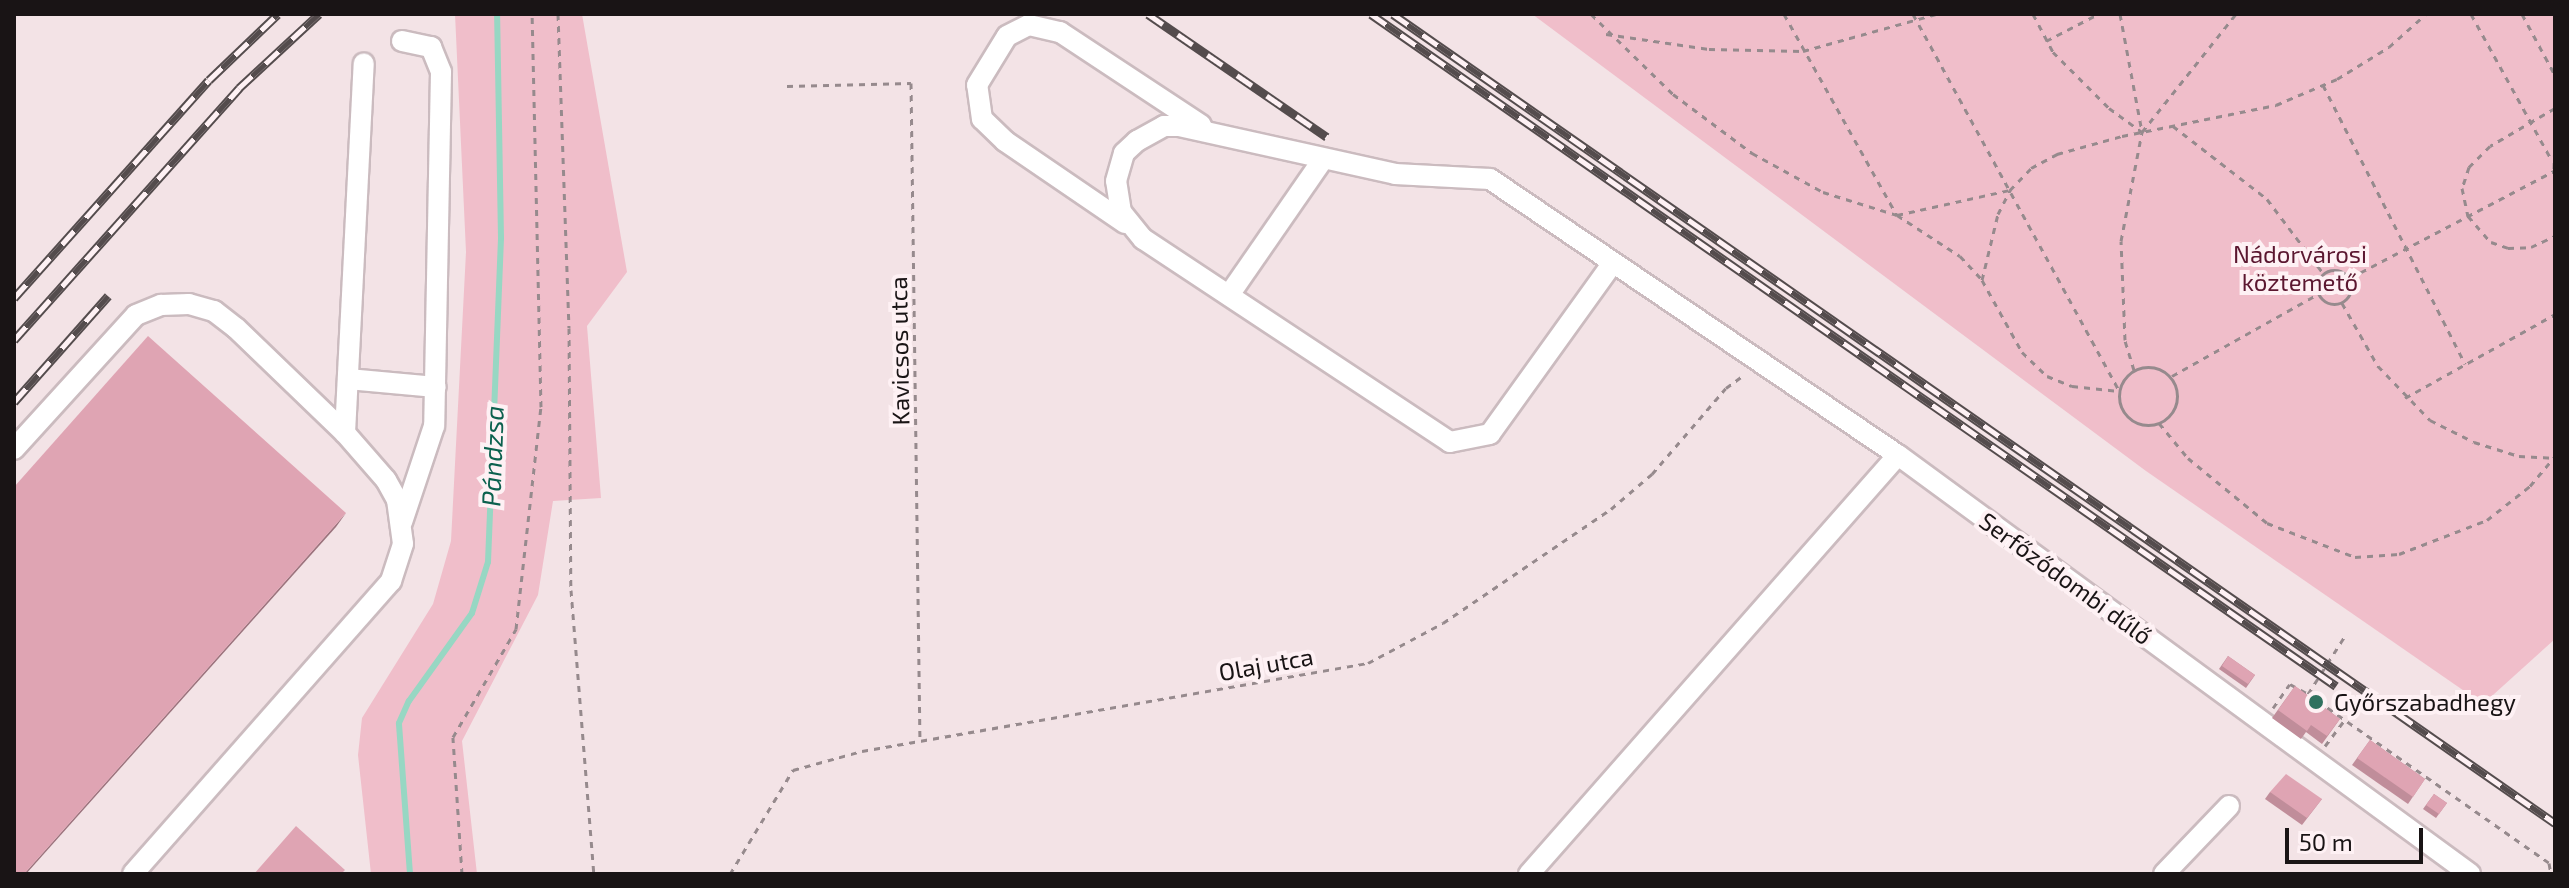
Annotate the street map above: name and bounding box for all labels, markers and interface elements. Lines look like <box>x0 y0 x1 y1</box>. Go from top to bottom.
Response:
park label: Nádorvárosi köztemető <box>2233 240 2367 296</box>
street label: Kavicsos utca <box>883 276 915 426</box>
water label: Pándzsa <box>475 405 509 507</box>
street label: Serfőződombi dűlő <box>1974 506 2158 650</box>
street label: Olaj utca <box>1217 642 1315 686</box>
place label: Győrszabadhegy <box>2334 688 2516 716</box>
marker: Győrszabadhegy <box>2305 691 2327 713</box>
scale bar <box>2289 812 2427 862</box>
text: 50 m <box>2299 827 2353 856</box>

